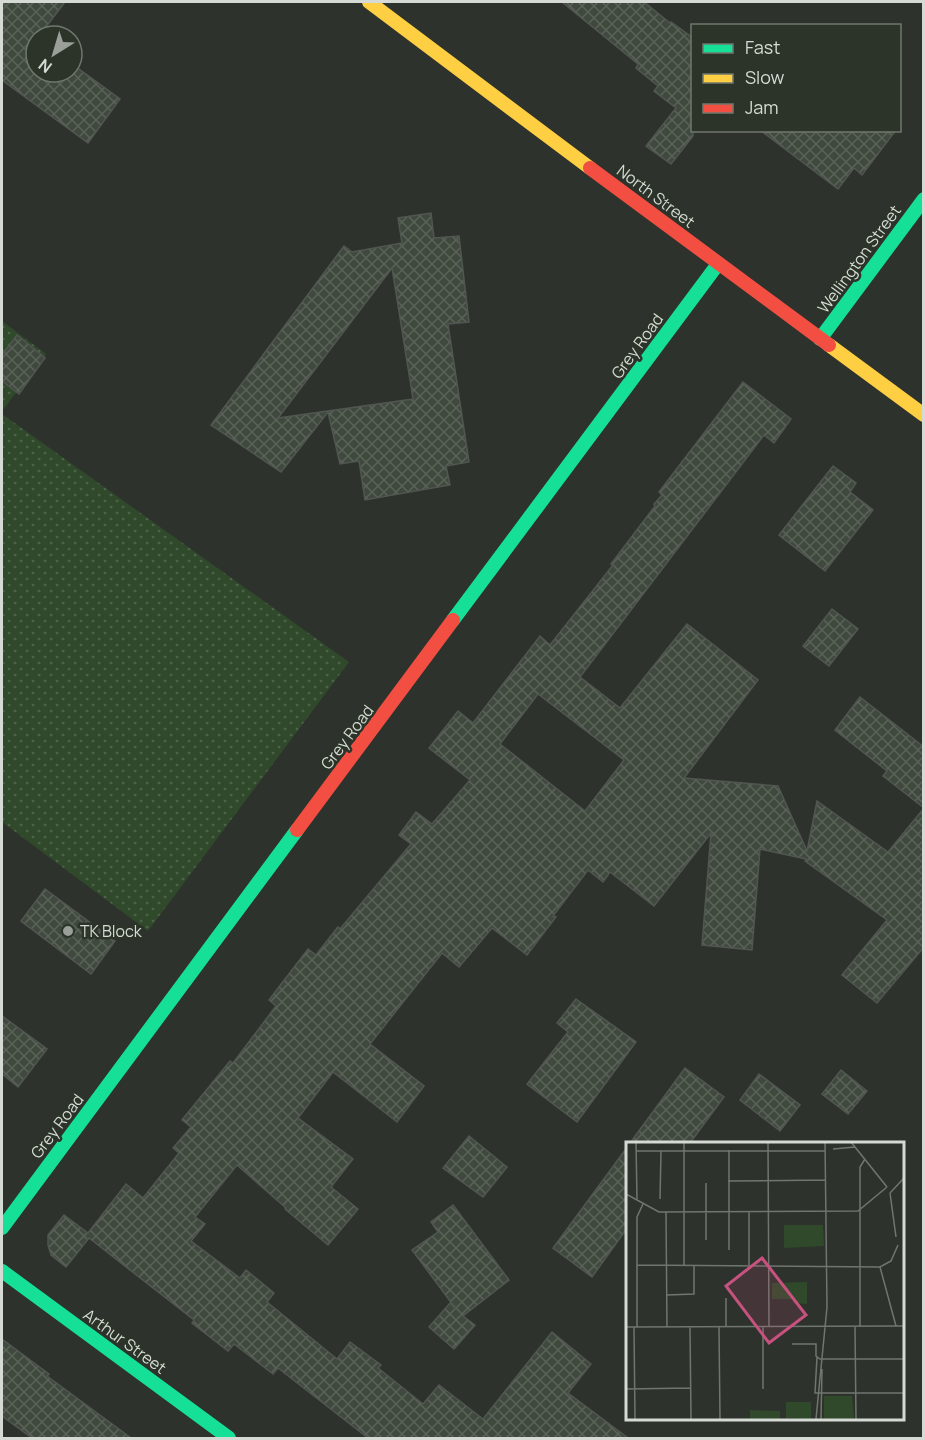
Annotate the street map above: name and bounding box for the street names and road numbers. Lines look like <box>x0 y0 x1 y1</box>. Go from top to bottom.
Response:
street label: North Street <box>613 159 699 233</box>
street label: Wellington Street <box>812 200 906 318</box>
street label: Grey Road <box>606 309 668 383</box>
street label: Grey Road <box>315 700 379 774</box>
street label: Grey Road <box>25 1089 89 1163</box>
street label: Arthur Street <box>79 1304 171 1378</box>

